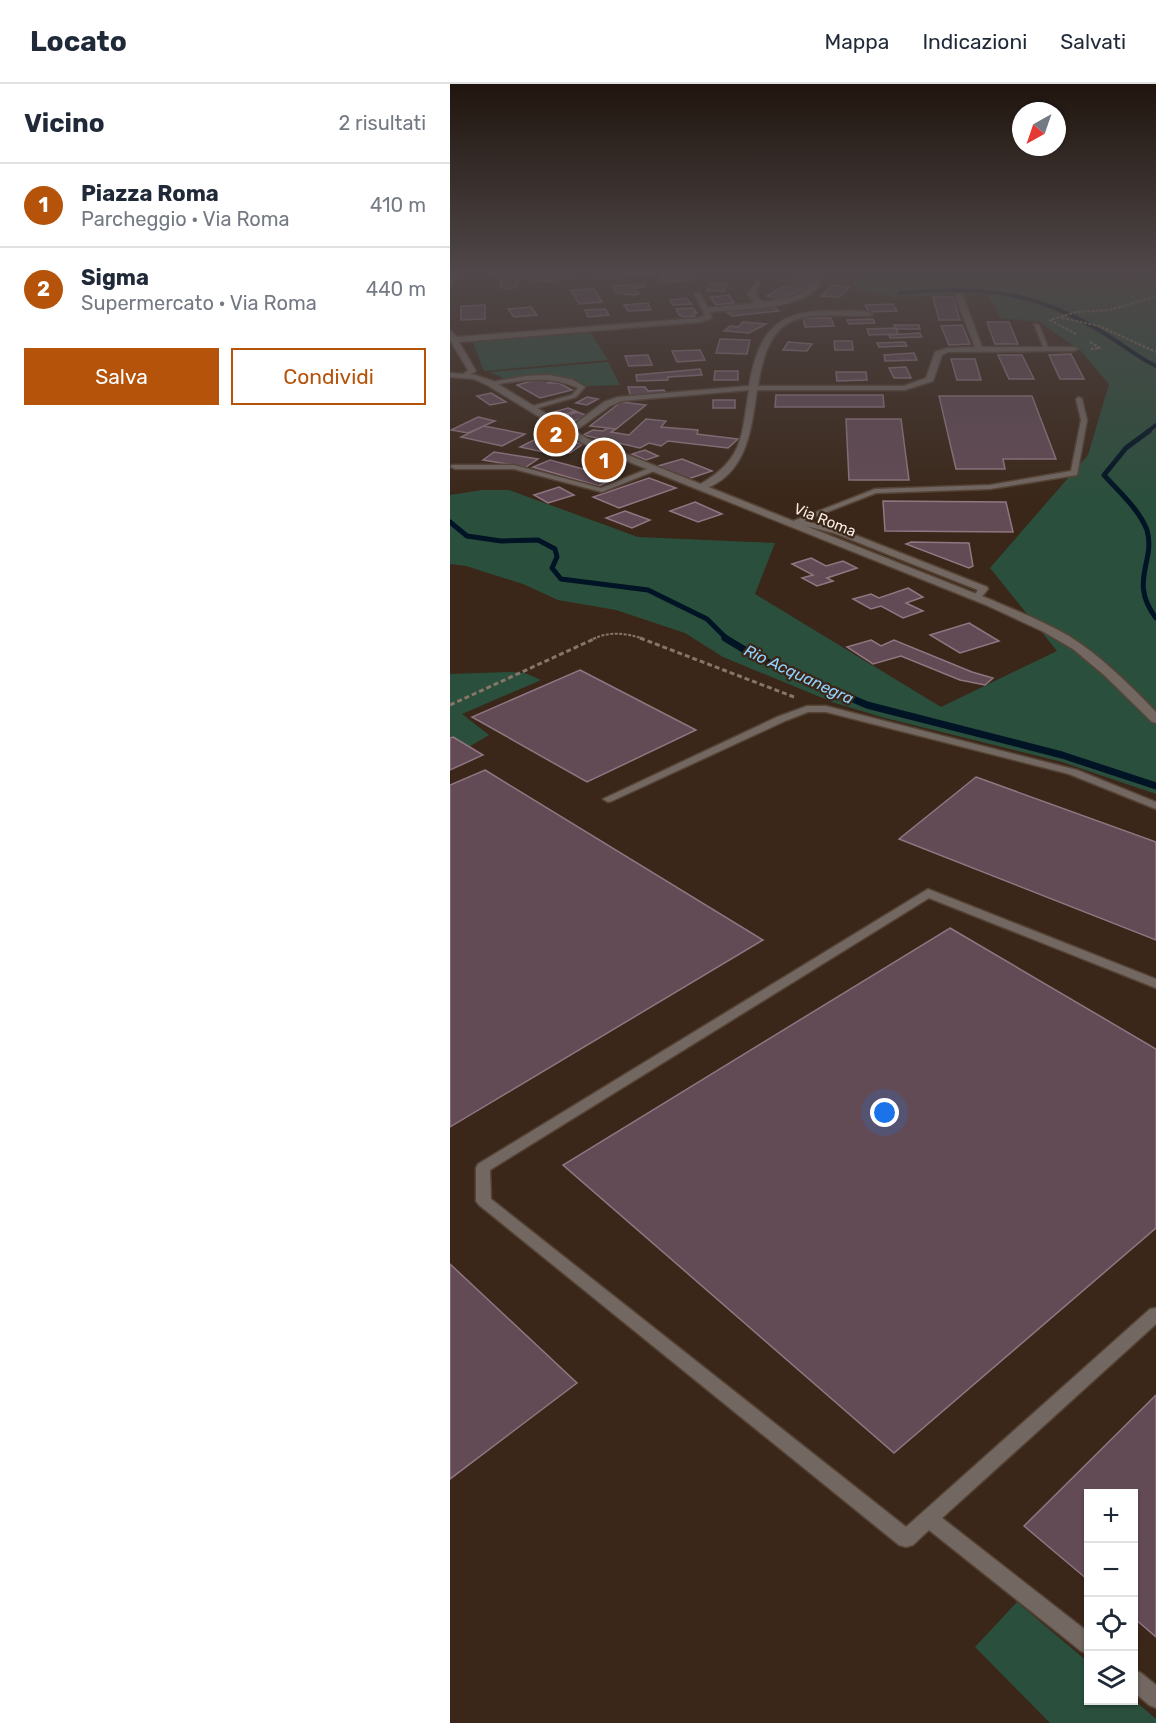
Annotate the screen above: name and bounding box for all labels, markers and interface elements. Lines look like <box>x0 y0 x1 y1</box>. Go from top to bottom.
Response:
text: Locato <box>30 25 127 58</box>
text: Mappa <box>824 29 889 54</box>
text: Indicazioni <box>922 29 1027 54</box>
text: Salvati <box>1060 29 1126 54</box>
north arrow <box>1012 102 1066 156</box>
text: Vicino <box>24 108 105 139</box>
text: 2 risultati <box>338 111 426 135</box>
text: Piazza Roma <box>81 180 219 207</box>
text: 1 <box>39 193 48 217</box>
text: 410 m <box>370 193 426 217</box>
text: Parcheggio · Via Roma <box>81 207 290 231</box>
text: Sigma <box>81 264 149 291</box>
text: 2 <box>37 277 50 301</box>
text: 440 m <box>366 277 426 301</box>
text: Supermercato · Via Roma <box>81 291 317 315</box>
button: Salva <box>24 348 219 405</box>
button: Condividi <box>231 348 426 405</box>
pin: 2 <box>536 412 576 456</box>
pin: 1 <box>584 438 624 482</box>
street label: Via Roma <box>791 499 859 541</box>
water label: Rio Acquanegra <box>741 641 857 708</box>
your location <box>870 1098 899 1127</box>
map controls <box>1084 1489 1138 1705</box>
button: + <box>1084 1489 1138 1543</box>
button: − <box>1084 1543 1138 1597</box>
button: locate <box>1084 1597 1138 1651</box>
button: layers <box>1084 1651 1138 1705</box>

